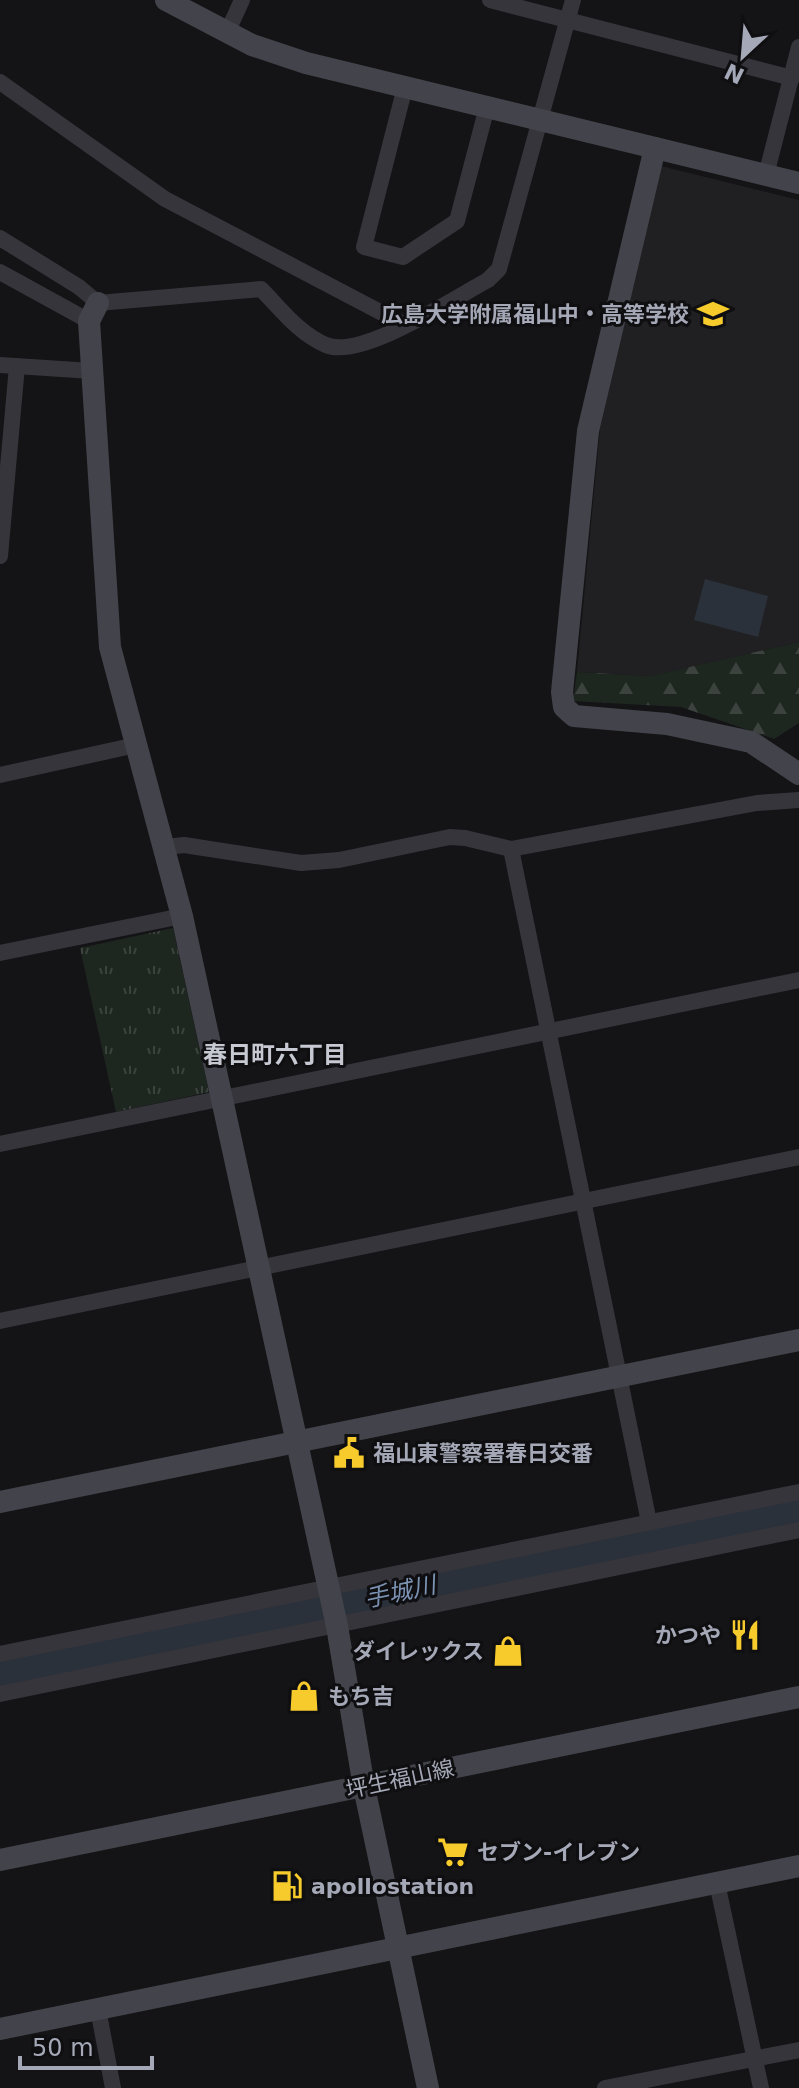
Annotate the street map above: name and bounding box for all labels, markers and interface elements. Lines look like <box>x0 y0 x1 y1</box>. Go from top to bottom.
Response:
north arrow <box>703 16 783 96</box>
text: N <box>721 58 748 89</box>
school or university icon: 広島大学附属福山中・高等学校 <box>696 297 730 331</box>
place label: 広島大学附属福山中・高等学校 <box>381 302 689 327</box>
district label: 春日町六丁目 <box>203 1041 347 1069</box>
public building icon: 福山東警察署春日交番 <box>332 1436 366 1470</box>
place label: 福山東警察署春日交番 <box>373 1441 593 1466</box>
water label: 手城川 <box>362 1570 441 1613</box>
restaurant icon: かつや <box>728 1618 762 1652</box>
place label: かつや <box>655 1623 721 1648</box>
shop icon: ダイレックス <box>491 1634 525 1668</box>
place label: ダイレックス <box>353 1639 484 1664</box>
shop icon: もち吉 <box>287 1679 321 1713</box>
place label: もち吉 <box>328 1684 394 1709</box>
street label: 坪生福山線 <box>344 1755 456 1803</box>
supermarket icon: セブン-イレブン <box>436 1835 470 1869</box>
place label: セブン-イレブン <box>477 1840 640 1865</box>
fuel station icon: apollostation <box>270 1869 304 1903</box>
place label: apollostation <box>311 1874 474 1899</box>
scale bar <box>20 2020 152 2070</box>
text: 50 m <box>32 2034 94 2062</box>

